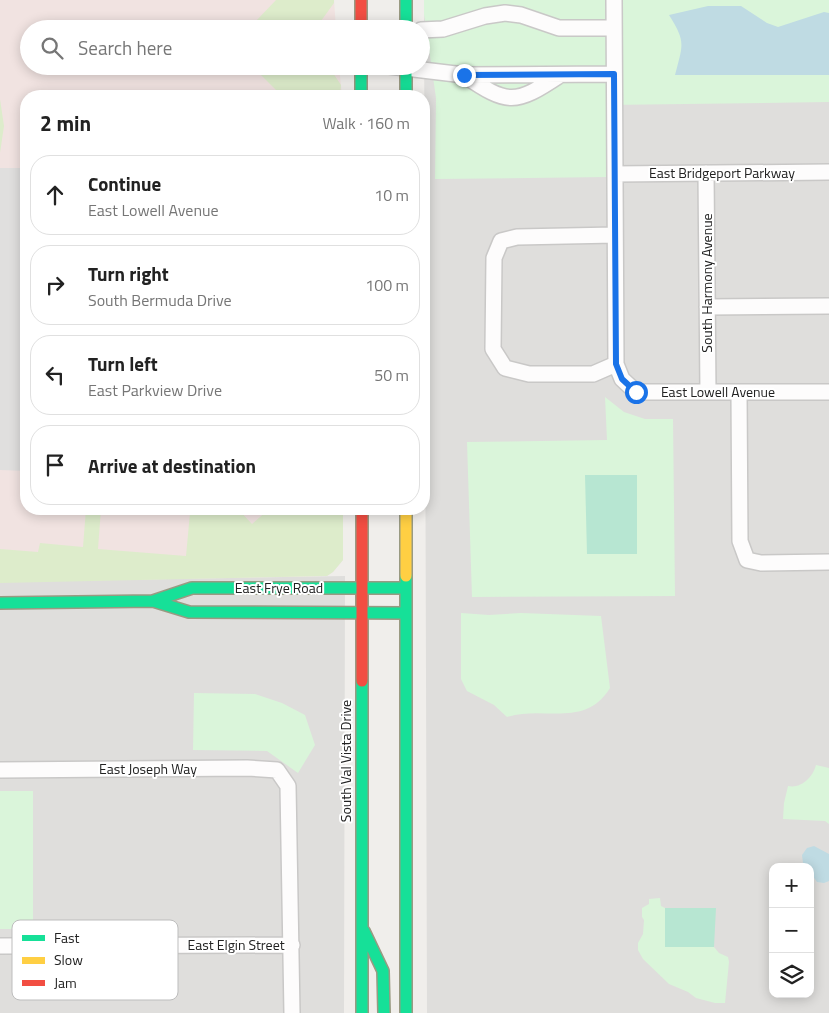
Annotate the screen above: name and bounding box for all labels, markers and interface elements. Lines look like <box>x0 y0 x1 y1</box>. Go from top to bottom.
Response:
search box <box>20 20 430 75</box>
text: Search here <box>78 33 172 62</box>
icon: search <box>38 34 66 62</box>
route end <box>453 64 476 87</box>
text: 2 min <box>40 107 91 139</box>
text: Walk · 160 m <box>322 111 410 135</box>
street label: East Bridgeport Parkway <box>649 162 795 183</box>
text: Continue <box>88 169 161 198</box>
icon: ahead <box>41 181 69 209</box>
text: 10 m <box>374 183 409 207</box>
text: East Lowell Avenue <box>88 198 219 222</box>
street label: South Harmony Avenue <box>696 213 717 353</box>
text: Turn right <box>88 259 169 288</box>
icon: right <box>41 271 69 299</box>
text: 100 m <box>365 273 409 297</box>
text: South Bermuda Drive <box>88 288 232 312</box>
text: Turn left <box>88 349 158 378</box>
icon: left <box>41 361 69 389</box>
text: 50 m <box>374 363 409 387</box>
text: East Parkview Drive <box>88 378 222 402</box>
route start <box>625 381 648 404</box>
street label: East Lowell Avenue <box>661 381 775 402</box>
icon: arrive <box>41 451 69 479</box>
text: Arrive at destination <box>88 451 256 480</box>
street label: East Frye Road <box>235 577 323 598</box>
street label: South Val Vista Drive <box>335 700 356 822</box>
street label: East Joseph Way <box>99 758 197 779</box>
map controls <box>769 863 814 998</box>
button: + <box>769 863 814 908</box>
button: − <box>769 908 814 953</box>
legend <box>12 920 178 1000</box>
text: Fast <box>54 927 79 948</box>
street label: East Elgin Street <box>187 934 285 955</box>
text: Slow <box>54 949 83 970</box>
button: layers <box>769 953 814 998</box>
text: Jam <box>54 972 77 993</box>

